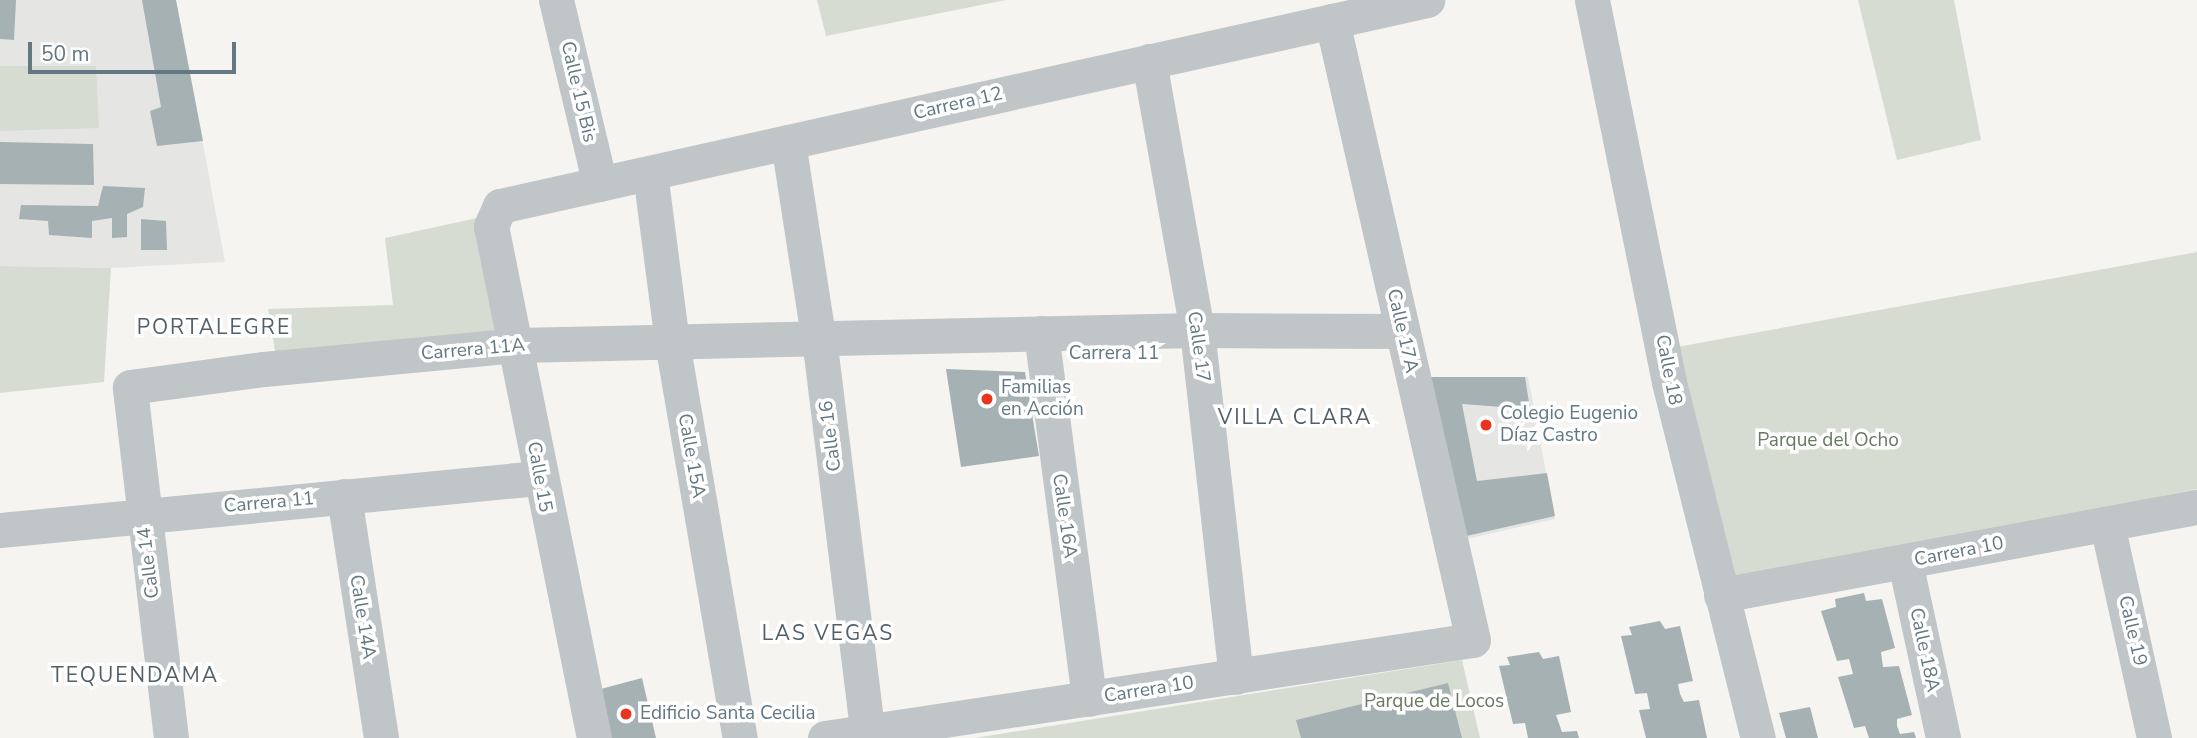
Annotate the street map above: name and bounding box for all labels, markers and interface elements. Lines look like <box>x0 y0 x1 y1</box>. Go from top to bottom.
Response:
scale bar <box>32 28 240 72</box>
street label: Calle 15 Bis <box>555 39 601 145</box>
text: 50 m <box>41 40 90 68</box>
street label: Carrera 12 <box>911 83 1005 125</box>
street label: Calle 17A <box>1381 287 1423 375</box>
street label: Calle 17 <box>1182 310 1214 384</box>
district label: PORTALEGRE <box>138 314 290 340</box>
street label: Calle 18 <box>1650 333 1686 407</box>
street label: Carrera 11A <box>420 334 526 366</box>
street label: Carrera 11 <box>1069 343 1159 365</box>
place label: Familias en Acción <box>1001 377 1084 421</box>
marker: Familias en Acción <box>979 391 995 407</box>
street label: Calle 16 <box>815 399 847 473</box>
place label: Colegio Eugenio Díaz Castro <box>1500 403 1638 447</box>
district label: VILLA CLARA <box>1219 404 1371 430</box>
street label: Calle 15A <box>672 412 710 500</box>
marker: Colegio Eugenio Díaz Castro <box>1478 417 1494 433</box>
park label: Parque del Ocho <box>1757 430 1899 452</box>
street label: Calle 15 <box>522 440 556 514</box>
street label: Calle 16A <box>1047 472 1081 560</box>
street label: Carrera 11 <box>223 488 315 518</box>
street label: Calle 14 <box>133 526 165 600</box>
street label: Carrera 10 <box>1912 532 2006 572</box>
street label: Calle 14A <box>344 573 380 661</box>
street label: Calle 19 <box>2113 594 2151 668</box>
street label: Calle 18A <box>1904 606 1944 694</box>
district label: LAS VEGAS <box>763 620 893 646</box>
district label: TEQUENDAMA <box>52 662 218 688</box>
street label: Carrera 10 <box>1102 672 1196 708</box>
park label: Parque de Locos <box>1364 691 1504 713</box>
place label: Edificio Santa Cecilia <box>640 703 815 725</box>
marker: Edificio Santa Cecilia <box>618 706 634 722</box>

